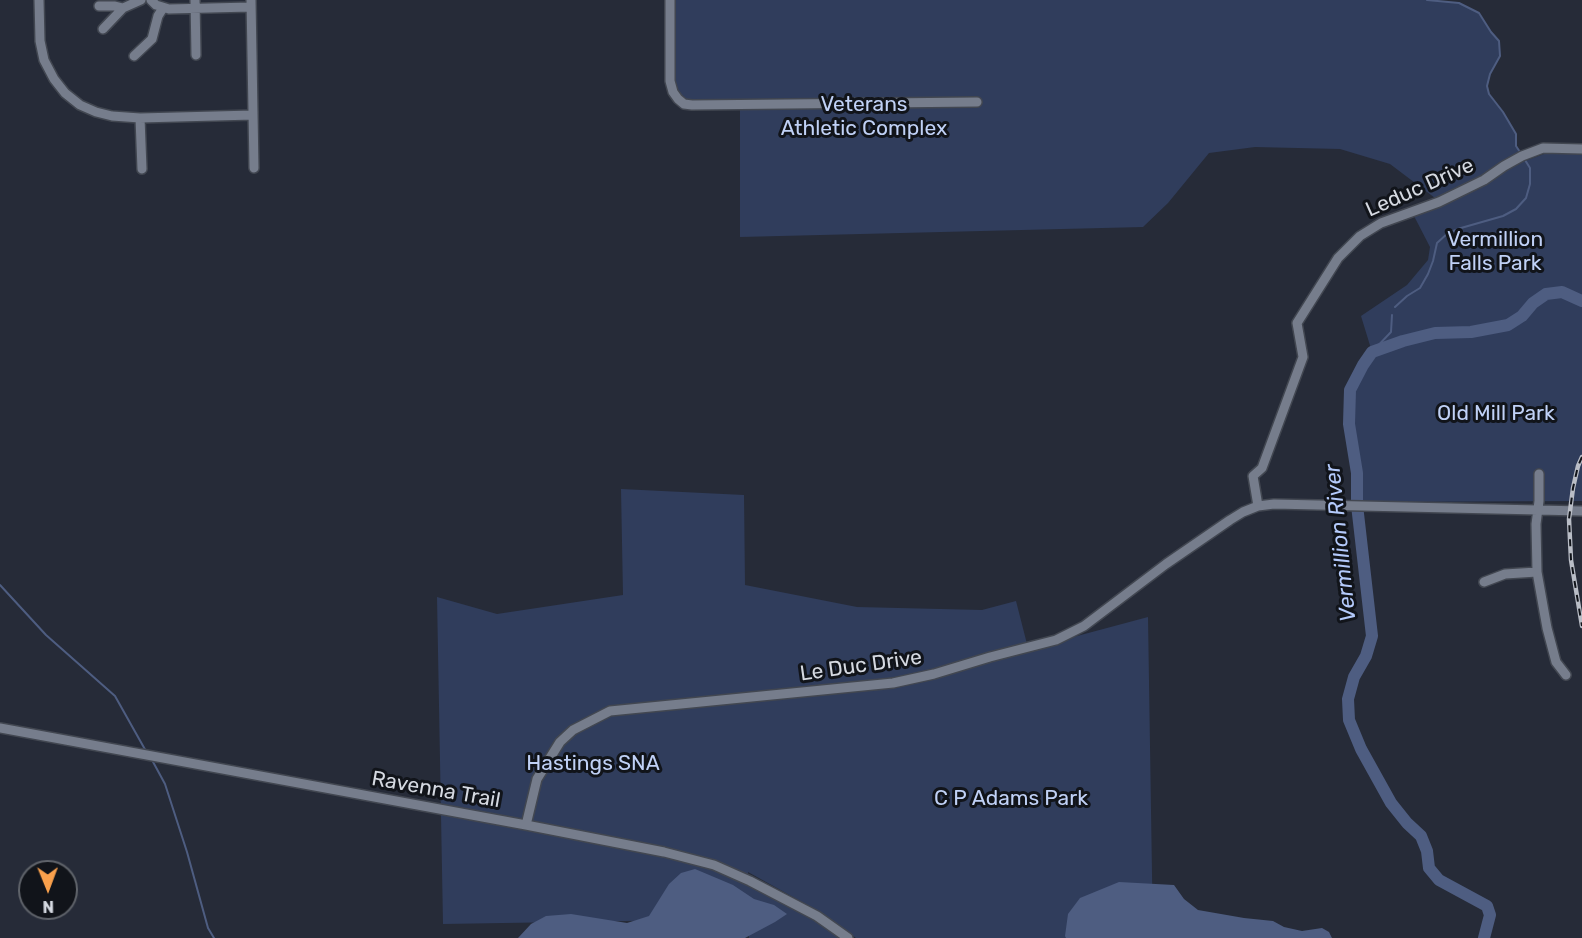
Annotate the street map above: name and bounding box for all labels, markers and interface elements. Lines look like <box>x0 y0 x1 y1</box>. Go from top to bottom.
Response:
park label: Veterans Athletic Complex <box>781 92 947 142</box>
street label: Leduc Drive <box>1362 153 1478 223</box>
park label: Vermillion Falls Park <box>1447 227 1543 277</box>
park label: Old Mill Park <box>1437 401 1555 427</box>
water label: Vermillion River <box>1320 463 1362 623</box>
street label: Le Duc Drive <box>798 645 924 687</box>
park label: Hastings SNA <box>526 751 660 777</box>
street label: Ravenna Trail <box>370 766 502 814</box>
park label: C P Adams Park <box>934 786 1088 812</box>
north arrow <box>18 860 78 920</box>
text: N <box>42 897 54 916</box>

